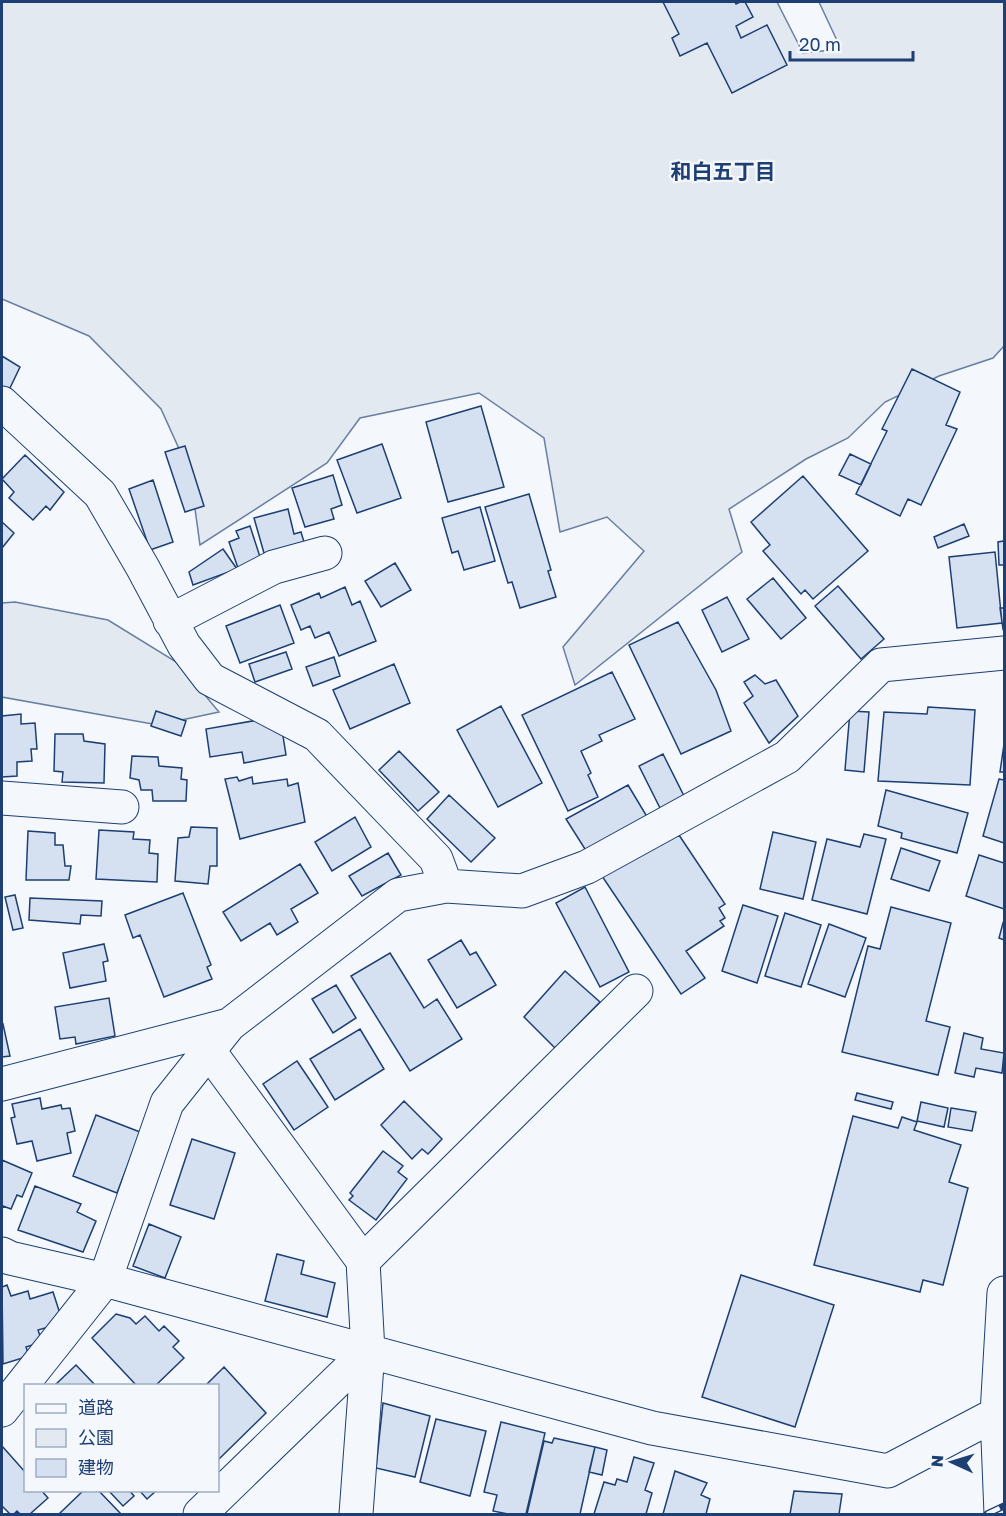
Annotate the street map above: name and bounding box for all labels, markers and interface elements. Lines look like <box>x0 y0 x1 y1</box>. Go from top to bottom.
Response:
scale bar <box>790 24 913 62</box>
text: 20 m <box>799 33 841 55</box>
district label: 和白五丁目 <box>671 158 776 184</box>
legend <box>24 1384 219 1492</box>
text: 道路 <box>78 1396 114 1418</box>
text: 公園 <box>78 1426 114 1448</box>
north arrow <box>922 1432 982 1492</box>
text: N <box>927 1454 947 1468</box>
text: 建物 <box>78 1456 114 1478</box>

